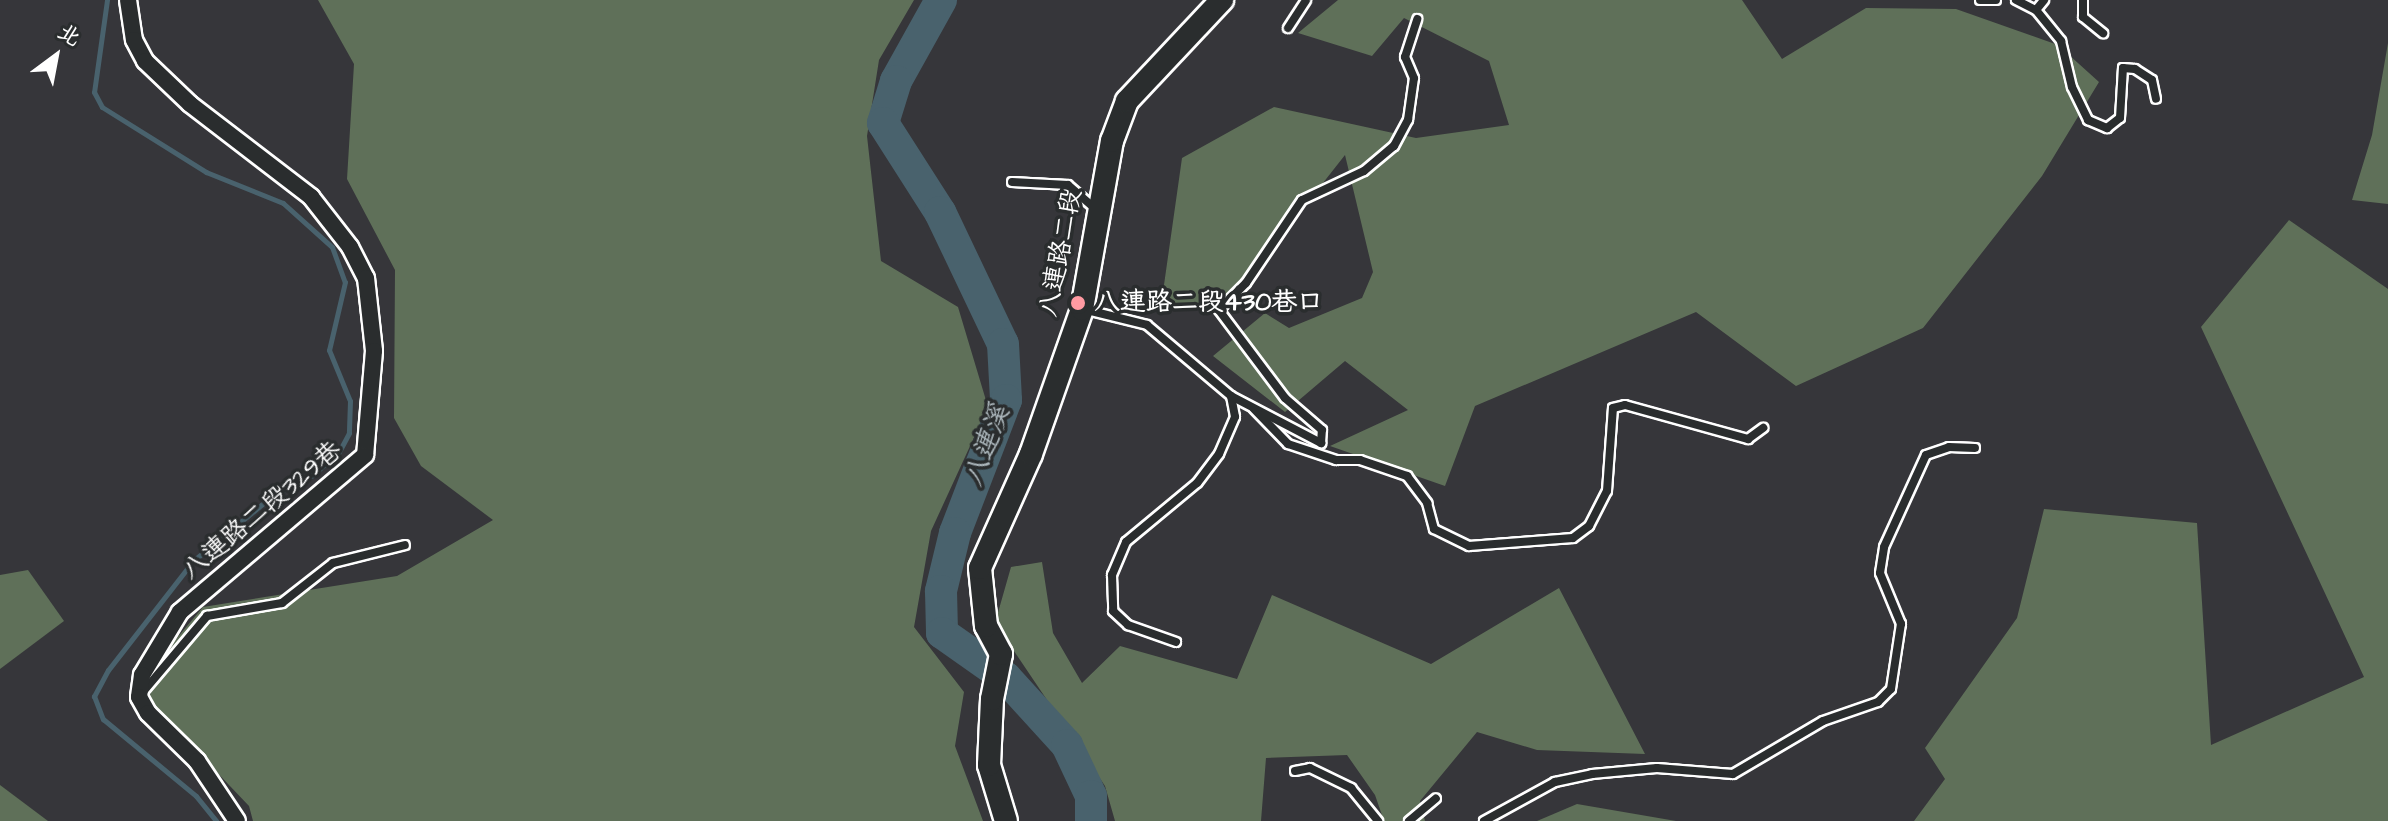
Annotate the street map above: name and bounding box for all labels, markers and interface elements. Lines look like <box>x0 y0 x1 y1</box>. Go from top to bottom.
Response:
north arrow <box>16 16 96 96</box>
text: 北 <box>51 16 87 54</box>
street label: 八連路二段 <box>1033 186 1089 320</box>
place label: 八連路二段430巷口 <box>1094 287 1323 319</box>
marker: 八連路二段430巷口 <box>1069 294 1087 312</box>
water label: 八連溪 <box>957 401 1017 491</box>
street label: 八連路二段329巷 <box>176 435 348 587</box>

